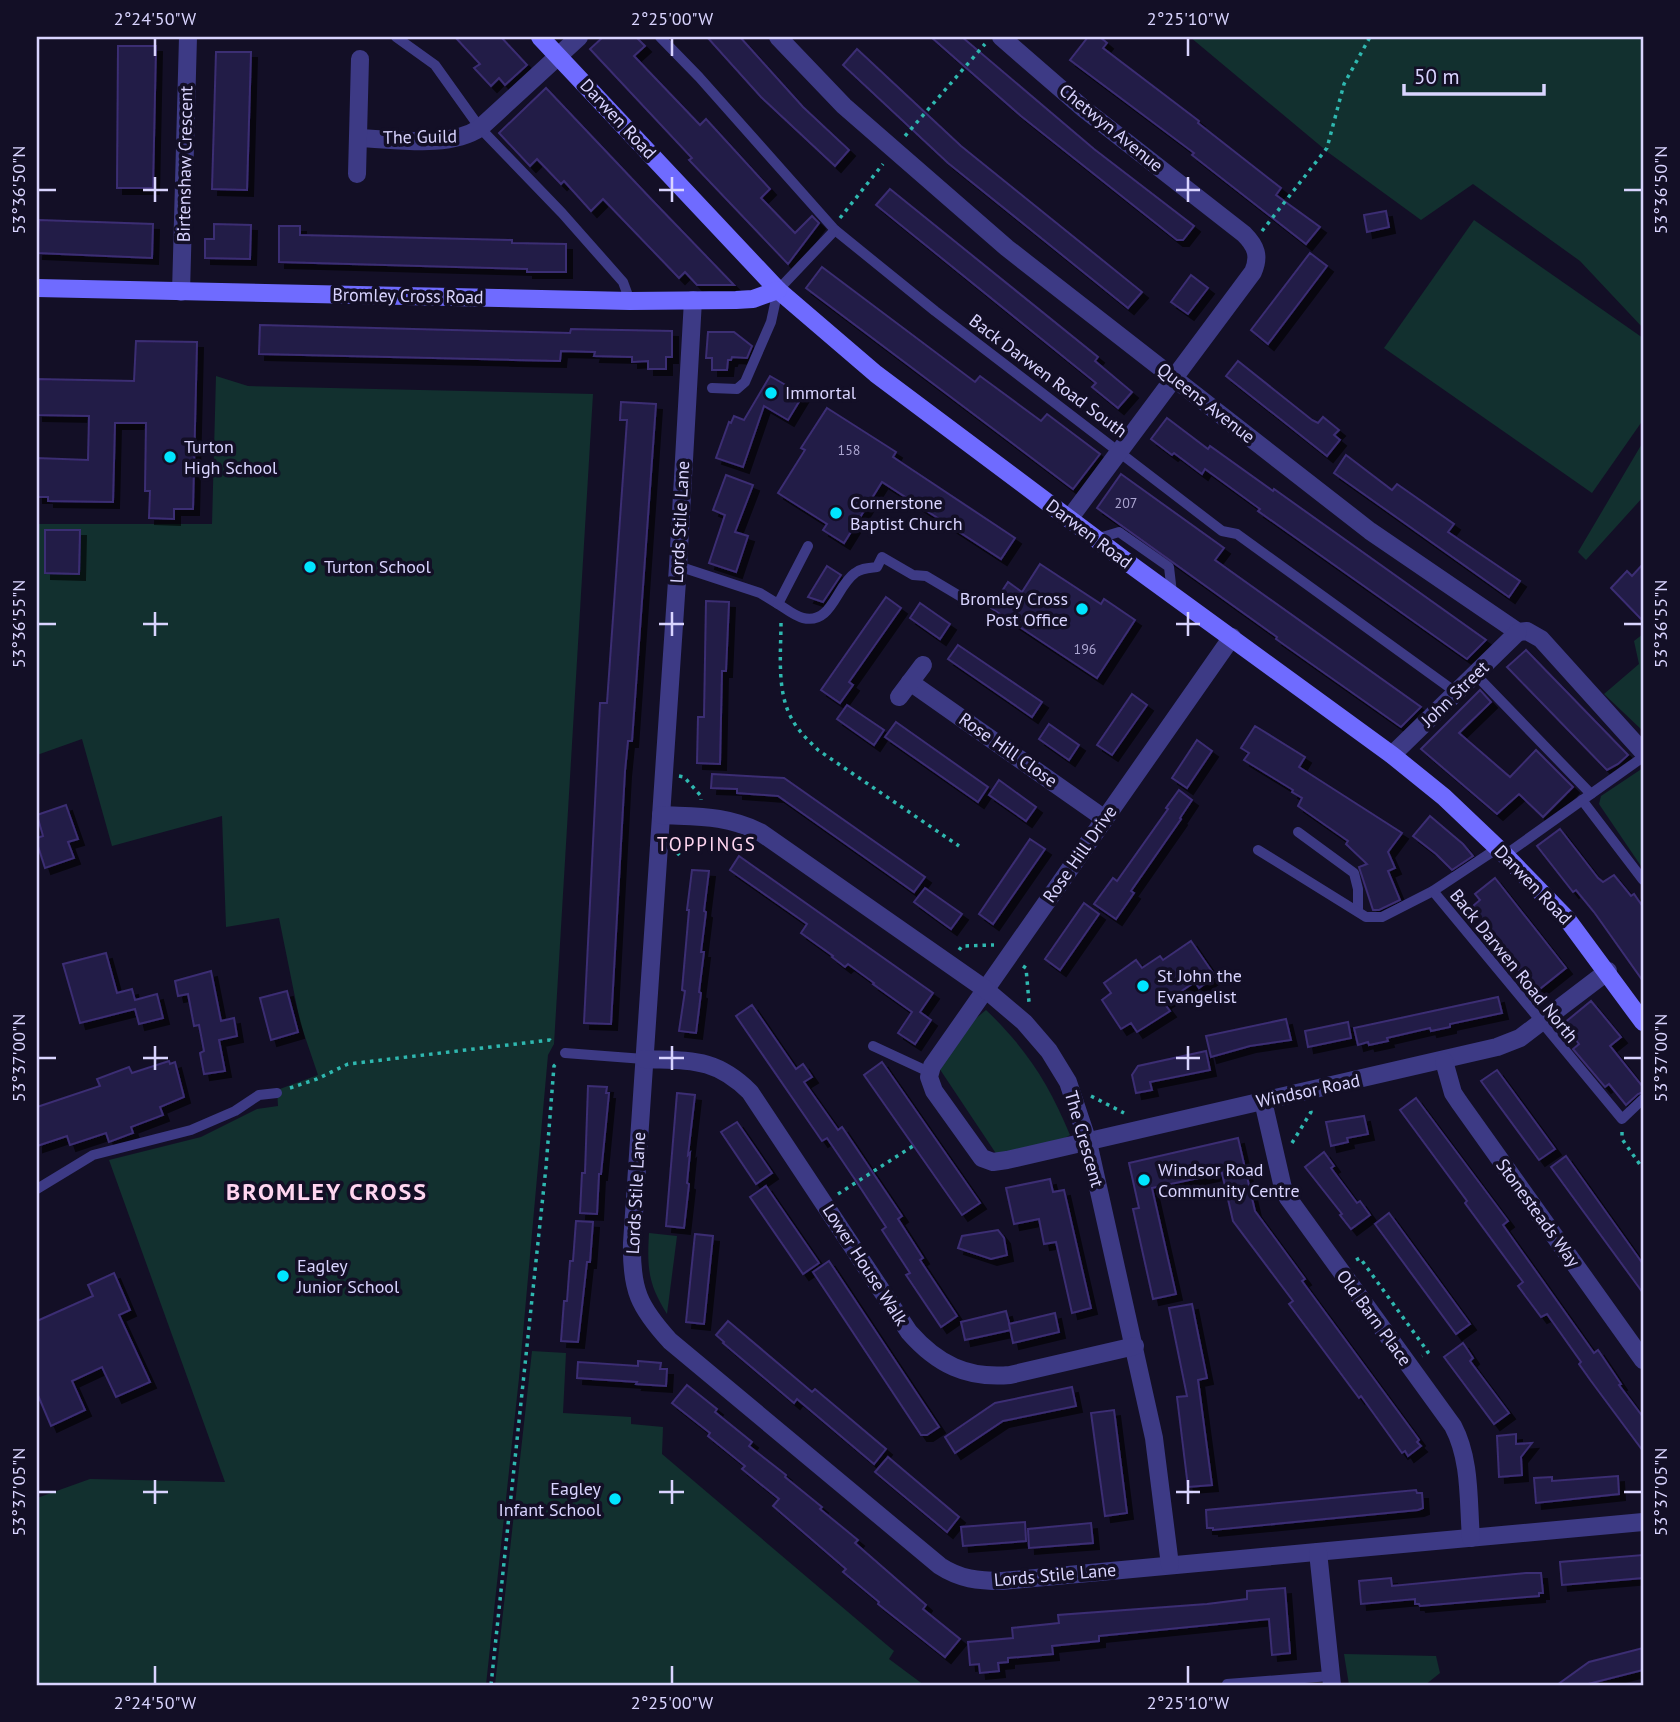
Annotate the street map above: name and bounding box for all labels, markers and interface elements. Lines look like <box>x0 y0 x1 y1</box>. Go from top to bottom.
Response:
text: 2°24'50"W <box>114 7 196 30</box>
text: 2°25'00"W <box>631 7 713 30</box>
text: 2°25'10"W <box>1147 7 1229 30</box>
scale bar <box>1404 52 1544 96</box>
text: 50 m <box>1414 63 1460 90</box>
street label: Darwen Road <box>575 74 661 164</box>
street label: Chetwyn Avenue <box>1055 79 1168 177</box>
street label: Birtenshaw Crescent <box>172 86 197 242</box>
street label: The Guild <box>383 124 457 149</box>
text: 53°36'50"N <box>7 146 30 234</box>
text: 53°36'50"N <box>1649 146 1672 234</box>
street label: Bromley Cross Road <box>332 283 484 308</box>
street label: Back Darwen Road South <box>965 309 1132 443</box>
street label: Queens Avenue <box>1153 357 1260 448</box>
place label: Immortal <box>785 381 857 404</box>
marker: Immortal <box>763 385 779 401</box>
place label: Turton High School <box>184 435 278 479</box>
house number: 158 <box>838 441 860 459</box>
marker: Turton High School <box>162 449 178 465</box>
street label: Lords Stile Lane <box>665 460 694 584</box>
place label: Cornerstone Baptist Church <box>850 491 963 535</box>
street label: Darwen Road <box>1042 494 1137 573</box>
house number: 207 <box>1115 494 1137 512</box>
marker: Cornerstone Baptist Church <box>828 505 844 521</box>
place label: Turton School <box>324 555 431 578</box>
marker: Turton School <box>302 559 318 575</box>
text: 53°36'55"N <box>7 580 30 668</box>
text: 53°36'55"N <box>1649 580 1672 668</box>
place label: Bromley Cross Post Office <box>960 587 1068 631</box>
marker: Bromley Cross Post Office <box>1074 601 1090 617</box>
house number: 196 <box>1074 640 1096 658</box>
street label: John Street <box>1415 656 1493 732</box>
street label: Rose Hill Close <box>955 707 1062 792</box>
street label: Rose Hill Drive <box>1038 801 1122 907</box>
district label: TOPPINGS <box>657 832 757 856</box>
street label: Darwen Road <box>1490 840 1577 929</box>
street label: Back Darwen Road North <box>1445 884 1584 1047</box>
place label: St John the Evangelist <box>1157 964 1242 1008</box>
marker: St John the Evangelist <box>1135 978 1151 994</box>
text: 53°37'00"N <box>7 1014 30 1102</box>
text: 53°37'00"N <box>1649 1014 1672 1102</box>
street label: Windsor Road <box>1254 1068 1362 1113</box>
street label: The Crescent <box>1060 1088 1109 1190</box>
street label: Lords Stile Lane <box>621 1131 650 1255</box>
street label: Stonesteads Way <box>1491 1154 1586 1272</box>
place label: Windsor Road Community Centre <box>1158 1158 1300 1202</box>
marker: Windsor Road Community Centre <box>1136 1172 1152 1188</box>
district label: BROMLEY CROSS <box>226 1176 428 1207</box>
street label: Lower House Walk <box>818 1200 914 1330</box>
place label: Eagley Junior School <box>296 1254 400 1298</box>
street label: Old Barn Place <box>1332 1265 1417 1370</box>
marker: Eagley Junior School <box>275 1268 291 1284</box>
text: 53°37'05"N <box>7 1448 30 1536</box>
text: 53°37'05"N <box>1649 1448 1672 1536</box>
place label: Eagley Infant School <box>498 1477 602 1521</box>
marker: Eagley Infant School <box>607 1491 623 1507</box>
street label: Lords Stile Lane <box>993 1558 1117 1591</box>
text: 2°24'50"W <box>114 1691 196 1714</box>
text: 2°25'00"W <box>631 1691 713 1714</box>
text: 2°25'10"W <box>1147 1691 1229 1714</box>

